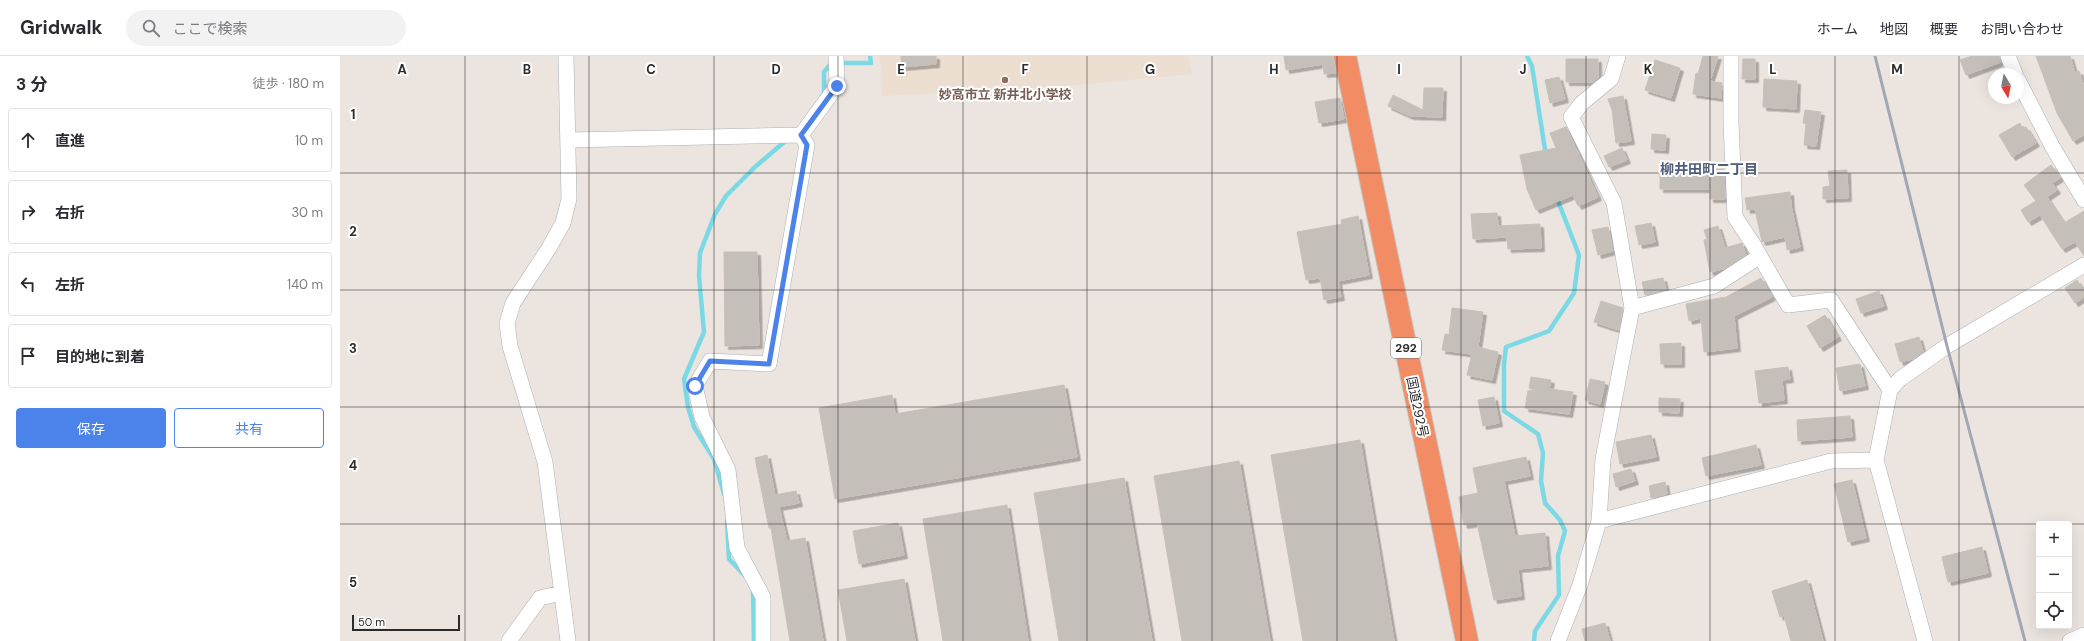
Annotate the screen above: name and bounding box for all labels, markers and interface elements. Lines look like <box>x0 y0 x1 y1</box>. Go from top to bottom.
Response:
search box <box>126 10 406 46</box>
text: Gridwalk <box>20 15 102 40</box>
icon: search <box>140 17 162 39</box>
text: ここで検索 <box>172 19 248 39</box>
text: ホーム <box>1816 20 1858 38</box>
text: 地図 <box>1880 20 1908 38</box>
text: 概要 <box>1930 20 1958 38</box>
text: お問い合わせ <box>1980 20 2064 38</box>
text: A <box>397 61 407 78</box>
text: B <box>523 61 531 78</box>
text: C <box>646 61 656 78</box>
text: D <box>771 61 781 78</box>
text: E <box>897 61 905 78</box>
text: F <box>1021 61 1029 78</box>
text: G <box>1145 61 1155 78</box>
text: H <box>1269 61 1279 78</box>
text: I <box>1397 61 1401 78</box>
text: J <box>1519 61 1527 78</box>
text: K <box>1644 61 1653 78</box>
text: L <box>1769 61 1777 78</box>
text: M <box>1891 61 1903 78</box>
north arrow <box>1988 68 2024 104</box>
text: 3 分 <box>16 73 47 95</box>
text: 徒歩 · 180 m <box>253 75 324 92</box>
marker: 妙高市立 新井北小学校 <box>1000 75 1010 85</box>
route end <box>828 77 846 95</box>
place label: 妙高市立 新井北小学校 <box>938 86 1072 103</box>
text: 1 <box>351 106 355 123</box>
icon: ahead <box>17 129 39 151</box>
text: 直進 <box>55 131 85 151</box>
text: 10 m <box>295 132 323 149</box>
district label: 柳井田町二丁目 <box>1660 160 1758 178</box>
icon: right <box>17 201 39 223</box>
text: 右折 <box>55 203 85 223</box>
text: 30 m <box>291 204 323 221</box>
text: 2 <box>349 223 357 240</box>
icon: left <box>17 273 39 295</box>
text: 左折 <box>55 275 85 295</box>
text: 140 m <box>287 276 323 293</box>
road number: 292 <box>1391 338 1421 358</box>
text: 3 <box>349 340 357 357</box>
icon: arrive <box>17 345 39 367</box>
text: 目的地に到着 <box>55 347 145 367</box>
street label: 国道292号 <box>1403 375 1432 439</box>
route start <box>686 377 704 395</box>
button: 保存 <box>16 408 166 448</box>
button: 共有 <box>174 408 324 448</box>
text: 4 <box>349 457 357 474</box>
map controls <box>2036 521 2072 629</box>
button: + <box>2036 521 2072 557</box>
button: − <box>2036 557 2072 593</box>
text: 5 <box>349 574 357 591</box>
button: locate <box>2036 593 2072 629</box>
scale bar <box>352 613 460 632</box>
text: 50 m <box>358 615 385 629</box>

